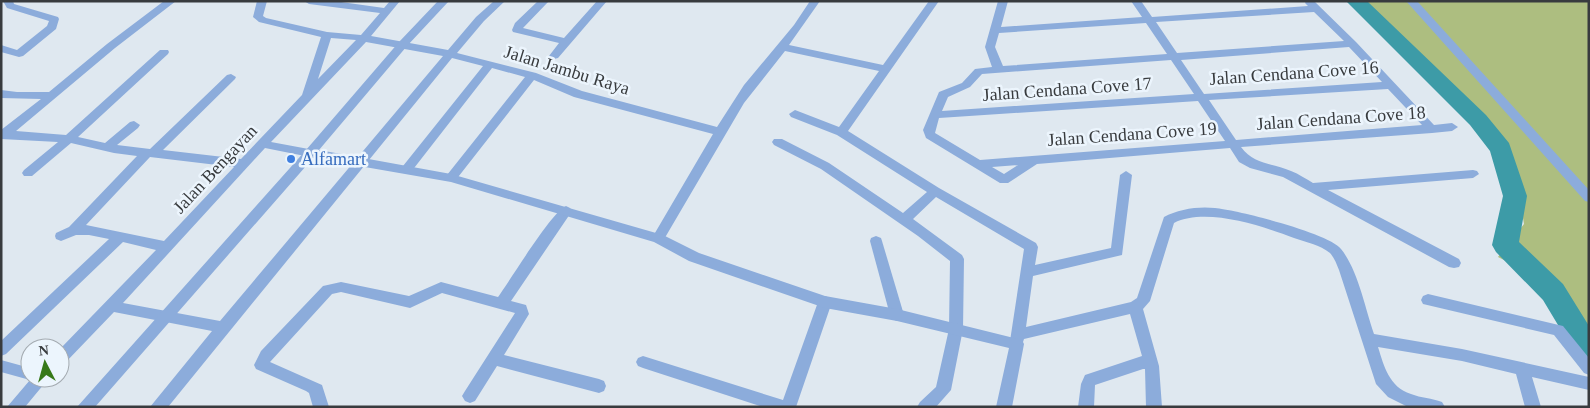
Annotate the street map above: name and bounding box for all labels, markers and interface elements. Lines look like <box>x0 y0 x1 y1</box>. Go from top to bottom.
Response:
street label: Jalan Jambu Raya <box>502 41 632 99</box>
street label: Jalan Cendana Cove 16 <box>1209 57 1379 89</box>
street label: Jalan Cendana Cove 17 <box>982 73 1152 105</box>
street label: Jalan Cendana Cove 18 <box>1256 102 1426 134</box>
street label: Jalan Cendana Cove 19 <box>1047 118 1217 150</box>
street label: Jalan Bengayan <box>169 121 261 217</box>
place label: Alfamart <box>301 149 366 169</box>
marker: Alfamart <box>285 153 297 165</box>
north arrow <box>20 338 70 388</box>
text: N <box>38 343 50 359</box>

